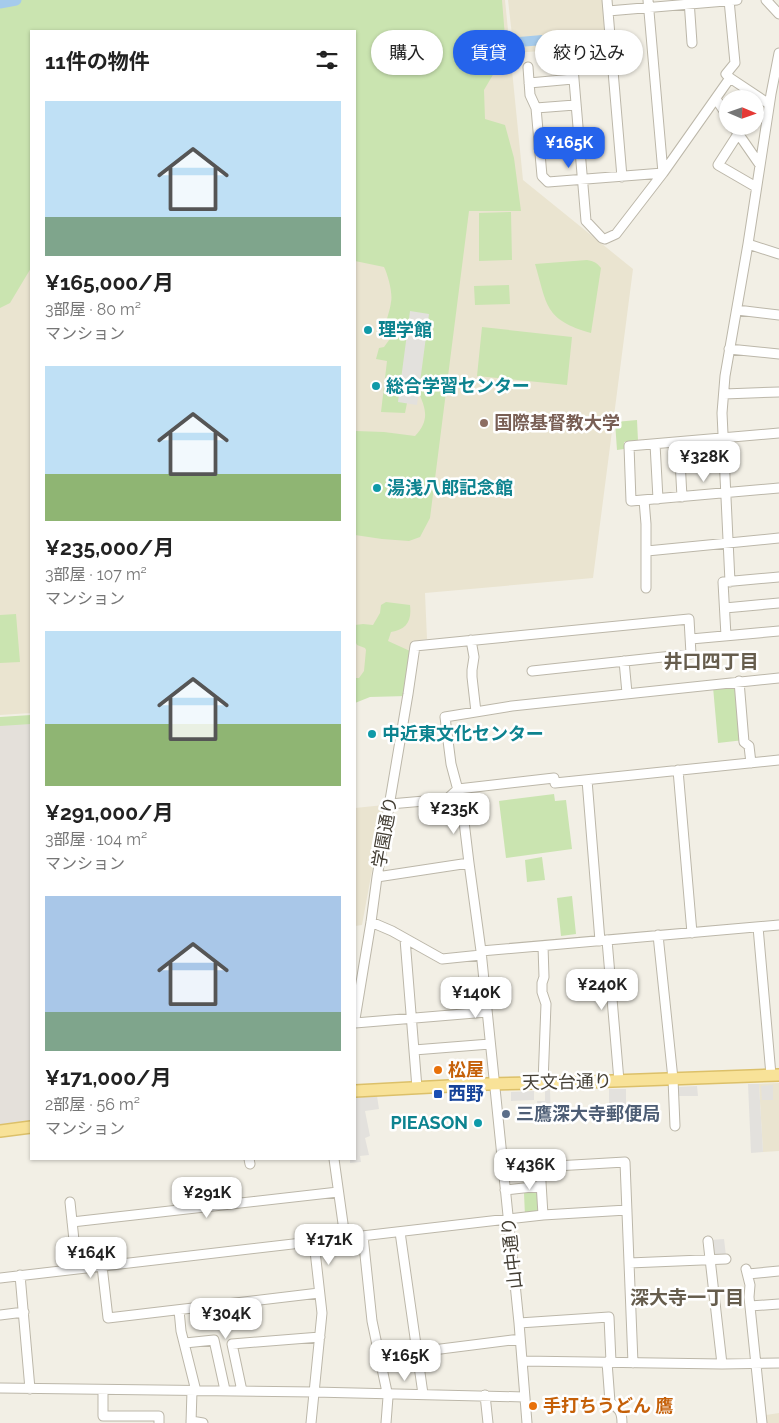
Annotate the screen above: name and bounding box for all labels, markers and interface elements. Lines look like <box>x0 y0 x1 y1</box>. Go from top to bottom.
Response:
chip: 購入 <box>371 30 443 75</box>
chip: 賃貸 <box>453 30 525 75</box>
chip: 絞り込み <box>535 30 643 75</box>
icon: filters <box>313 46 341 74</box>
text: 11件の物件 <box>45 49 150 74</box>
north arrow <box>719 90 764 135</box>
map controls <box>719 90 764 135</box>
pin: ¥165K <box>534 126 604 169</box>
text: ¥165K <box>545 133 593 152</box>
icon: home <box>148 134 238 224</box>
text: ¥165,000/月 <box>45 270 174 295</box>
text: 3部屋 · 80 m² <box>45 300 141 319</box>
place label: 理学館 <box>378 319 432 340</box>
text: マンション <box>45 324 125 343</box>
marker: 理学館 <box>362 324 374 336</box>
place label: 総合学習センター <box>386 375 530 396</box>
marker: 総合学習センター <box>370 380 382 392</box>
icon: home <box>148 399 238 489</box>
place label: 国際基督教大学 <box>494 412 620 433</box>
marker: 国際基督教大学 <box>478 417 490 429</box>
pin: ¥328K <box>669 440 739 483</box>
text: ¥328K <box>679 447 729 466</box>
place label: 湯浅八郎記念館 <box>387 477 513 498</box>
marker: 湯浅八郎記念館 <box>371 482 383 494</box>
text: ¥235,000/月 <box>45 535 174 560</box>
text: 3部屋 · 107 m² <box>45 565 147 584</box>
text: マンション <box>45 589 125 608</box>
district label: 井口四丁目 <box>663 650 759 672</box>
icon: home <box>148 664 238 754</box>
place label: 中近東文化センター <box>382 723 544 744</box>
marker: 中近東文化センター <box>366 728 378 740</box>
pin: ¥235K <box>419 792 489 835</box>
street label: 学園通り <box>368 795 401 869</box>
text: ¥235K <box>430 799 478 818</box>
text: ¥291,000/月 <box>45 800 174 825</box>
text: 3部屋 · 104 m² <box>45 830 147 849</box>
text: マンション <box>45 854 125 873</box>
icon: home <box>148 929 238 1019</box>
pin: ¥240K <box>567 968 637 1011</box>
text: ¥240K <box>577 975 627 994</box>
pin: ¥140K <box>441 976 511 1019</box>
text: ¥140K <box>452 983 500 1002</box>
place label: 松屋 <box>448 1059 484 1080</box>
marker: 松屋 <box>432 1064 444 1076</box>
text: ¥171,000/月 <box>45 1065 171 1090</box>
street label: 天文台通り <box>522 1070 612 1093</box>
place label: 西野 <box>448 1083 484 1104</box>
marker: 西野 <box>432 1088 444 1100</box>
text: 2部屋 · 56 m² <box>45 1095 140 1114</box>
place label: 三鷹深大寺郵便局 <box>516 1103 660 1124</box>
marker: 三鷹深大寺郵便局 <box>500 1108 512 1120</box>
place label: PIEASON <box>391 1112 468 1133</box>
marker: PIEASON <box>472 1117 484 1129</box>
text: マンション <box>45 1119 125 1138</box>
pin: ¥436K <box>495 1148 565 1191</box>
text: ¥436K <box>505 1155 555 1174</box>
pin: ¥291K <box>172 1176 242 1219</box>
text: ¥291K <box>183 1183 231 1202</box>
street label: 山中通り <box>497 1216 526 1290</box>
pin: ¥171K <box>294 1224 364 1266</box>
text: ¥171K <box>306 1230 352 1249</box>
pin: ¥164K <box>56 1236 126 1279</box>
text: ¥164K <box>67 1243 115 1262</box>
district label: 深大寺一丁目 <box>630 1286 744 1308</box>
pin: ¥304K <box>191 1298 261 1340</box>
text: ¥304K <box>201 1304 251 1323</box>
pin: ¥165K <box>370 1340 440 1382</box>
text: ¥165K <box>381 1346 429 1365</box>
place label: 手打ちうどん 鷹 <box>543 1395 673 1416</box>
marker: 手打ちうどん 鷹 <box>527 1400 539 1412</box>

